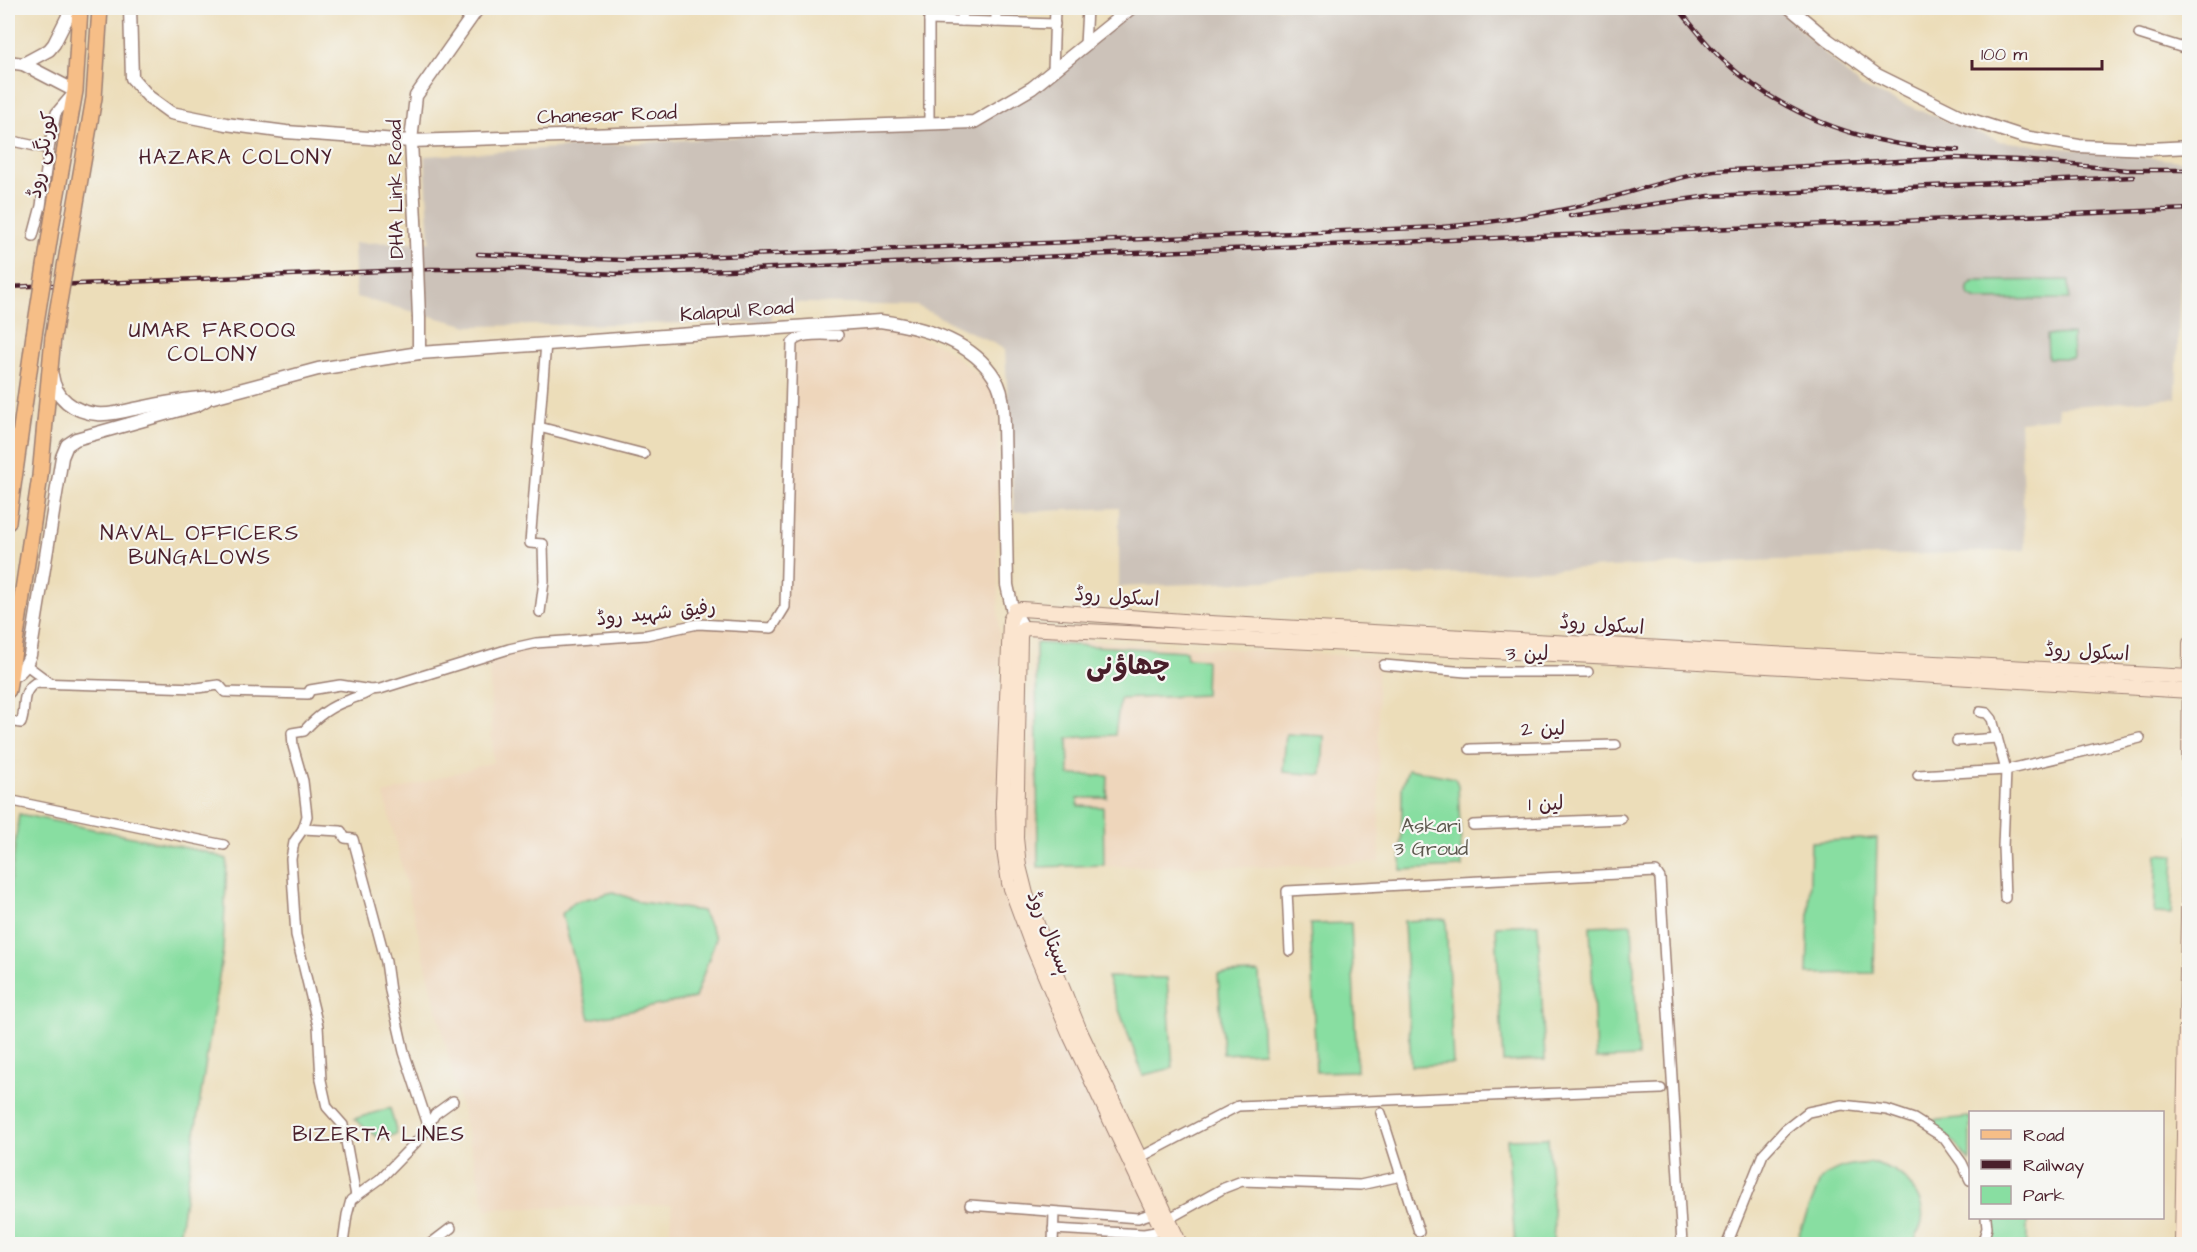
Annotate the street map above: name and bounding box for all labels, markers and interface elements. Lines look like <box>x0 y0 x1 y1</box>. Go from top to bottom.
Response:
scale bar <box>1972 33 2102 71</box>
text: 100 m <box>1981 42 2027 67</box>
street label: Chanesar Road <box>536 99 678 131</box>
street label: کورنگی روڈ <box>21 109 63 201</box>
street label: DHA Link Road <box>381 119 411 259</box>
district label: HAZARA COLONY <box>139 143 333 172</box>
street label: Kalapul Road <box>679 293 795 329</box>
district label: UMAR FAROOQ COLONY <box>129 316 297 369</box>
district label: NAVAL OFFICERS BUNGALOWS <box>100 519 300 572</box>
street label: اسکول روڈ <box>1074 580 1160 614</box>
street label: رفیق شہید روڈ <box>595 593 717 633</box>
street label: اسکول روڈ <box>1559 608 1645 642</box>
street label: اسکول روڈ <box>2044 636 2130 668</box>
street label: لین 3 <box>1505 640 1549 668</box>
district label: چھاؤنی <box>1086 648 1170 684</box>
street label: لین 2 <box>1521 715 1565 743</box>
street label: لین 1 <box>1528 789 1564 819</box>
park label: Askari 3 Groud <box>1394 812 1468 863</box>
street label: ہسپتال روڈ <box>1020 887 1078 979</box>
legend <box>1969 1111 2164 1219</box>
district label: BIZERTA LINES <box>292 1120 466 1149</box>
text: Road <box>2023 1123 2064 1148</box>
text: Railway <box>2023 1153 2084 1179</box>
text: Park <box>2023 1183 2065 1208</box>

